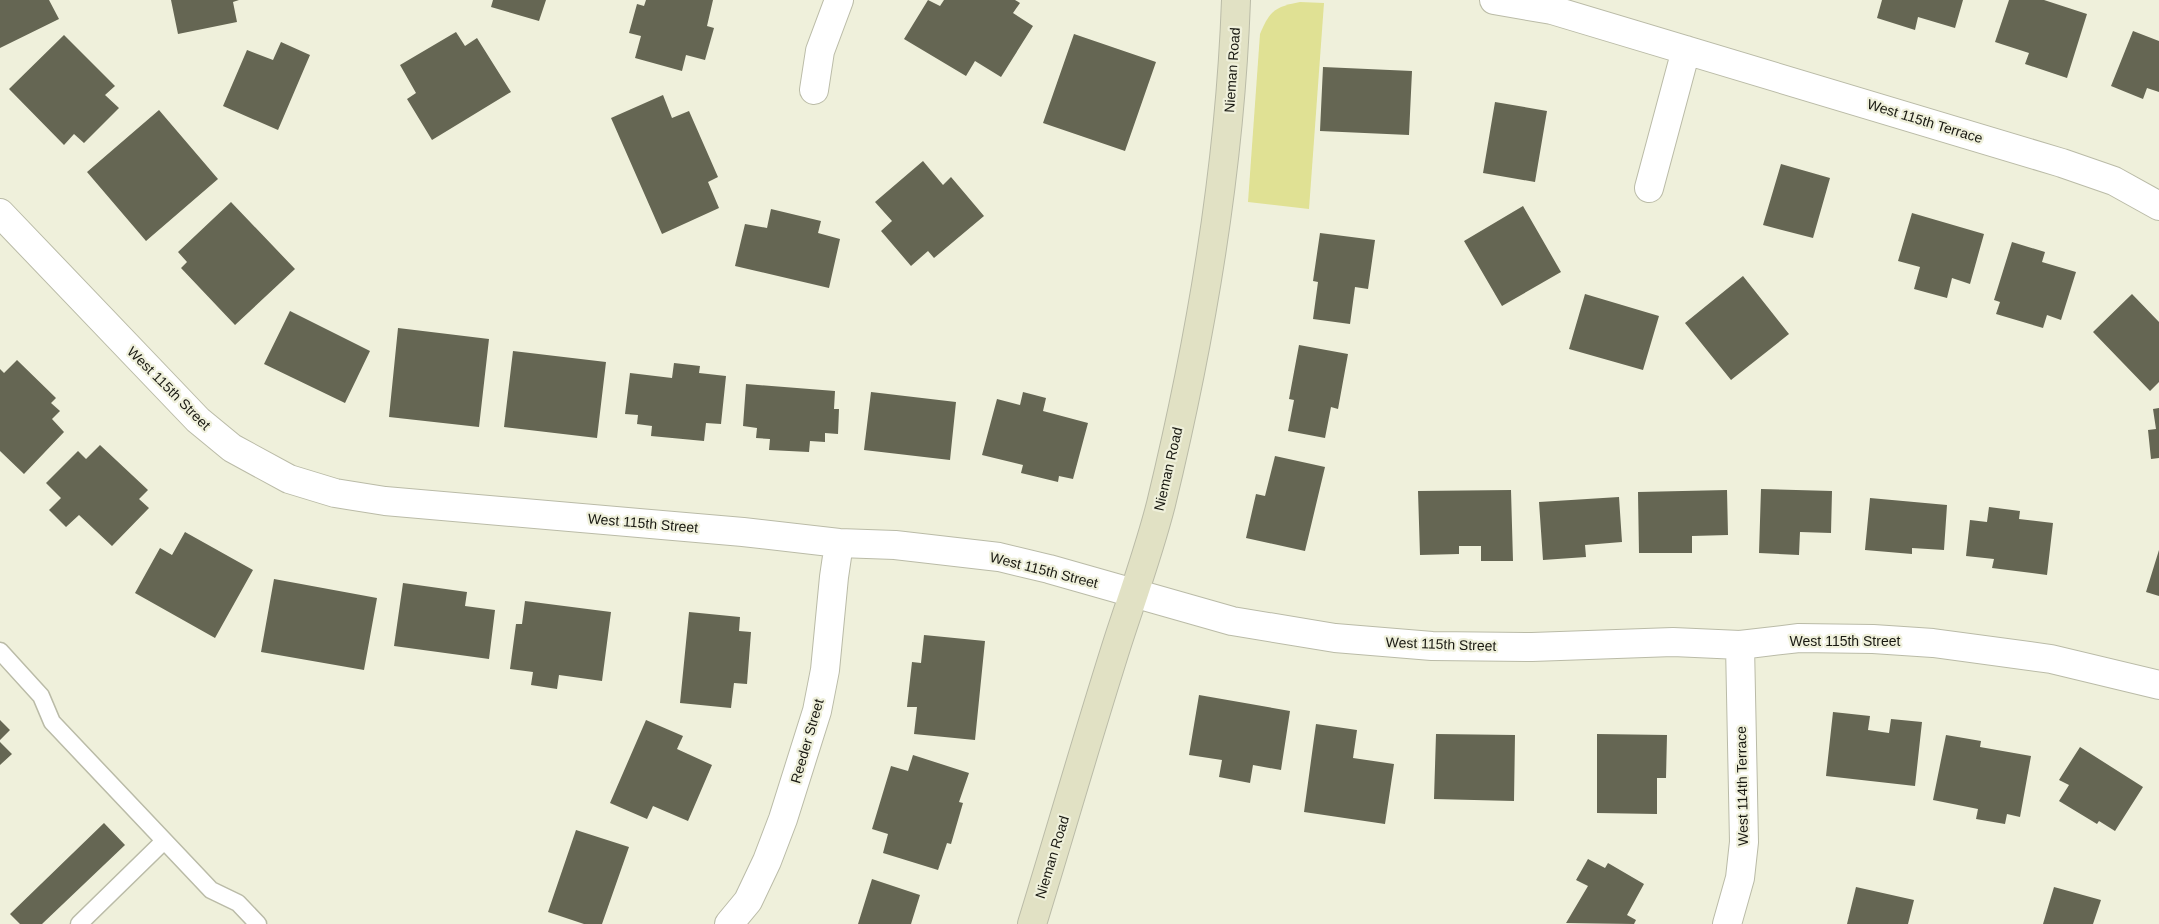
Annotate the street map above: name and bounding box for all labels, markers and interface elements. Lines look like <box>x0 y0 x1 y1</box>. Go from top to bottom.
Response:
street label: Nieman Road <box>1221 27 1243 113</box>
street label: West 115th Terrace <box>1865 96 1985 146</box>
street label: West 115th Street <box>124 343 214 433</box>
street label: Nieman Road <box>1151 425 1185 513</box>
street label: West 115th Street <box>587 510 699 536</box>
street label: West 115th Street <box>988 549 1100 591</box>
street label: West 115th Street <box>1790 633 1900 649</box>
street label: West 115th Street <box>1385 634 1497 654</box>
street label: Reeder Street <box>787 697 827 785</box>
street label: West 114th Terrace <box>1733 726 1751 846</box>
street label: Nieman Road <box>1032 814 1072 900</box>

